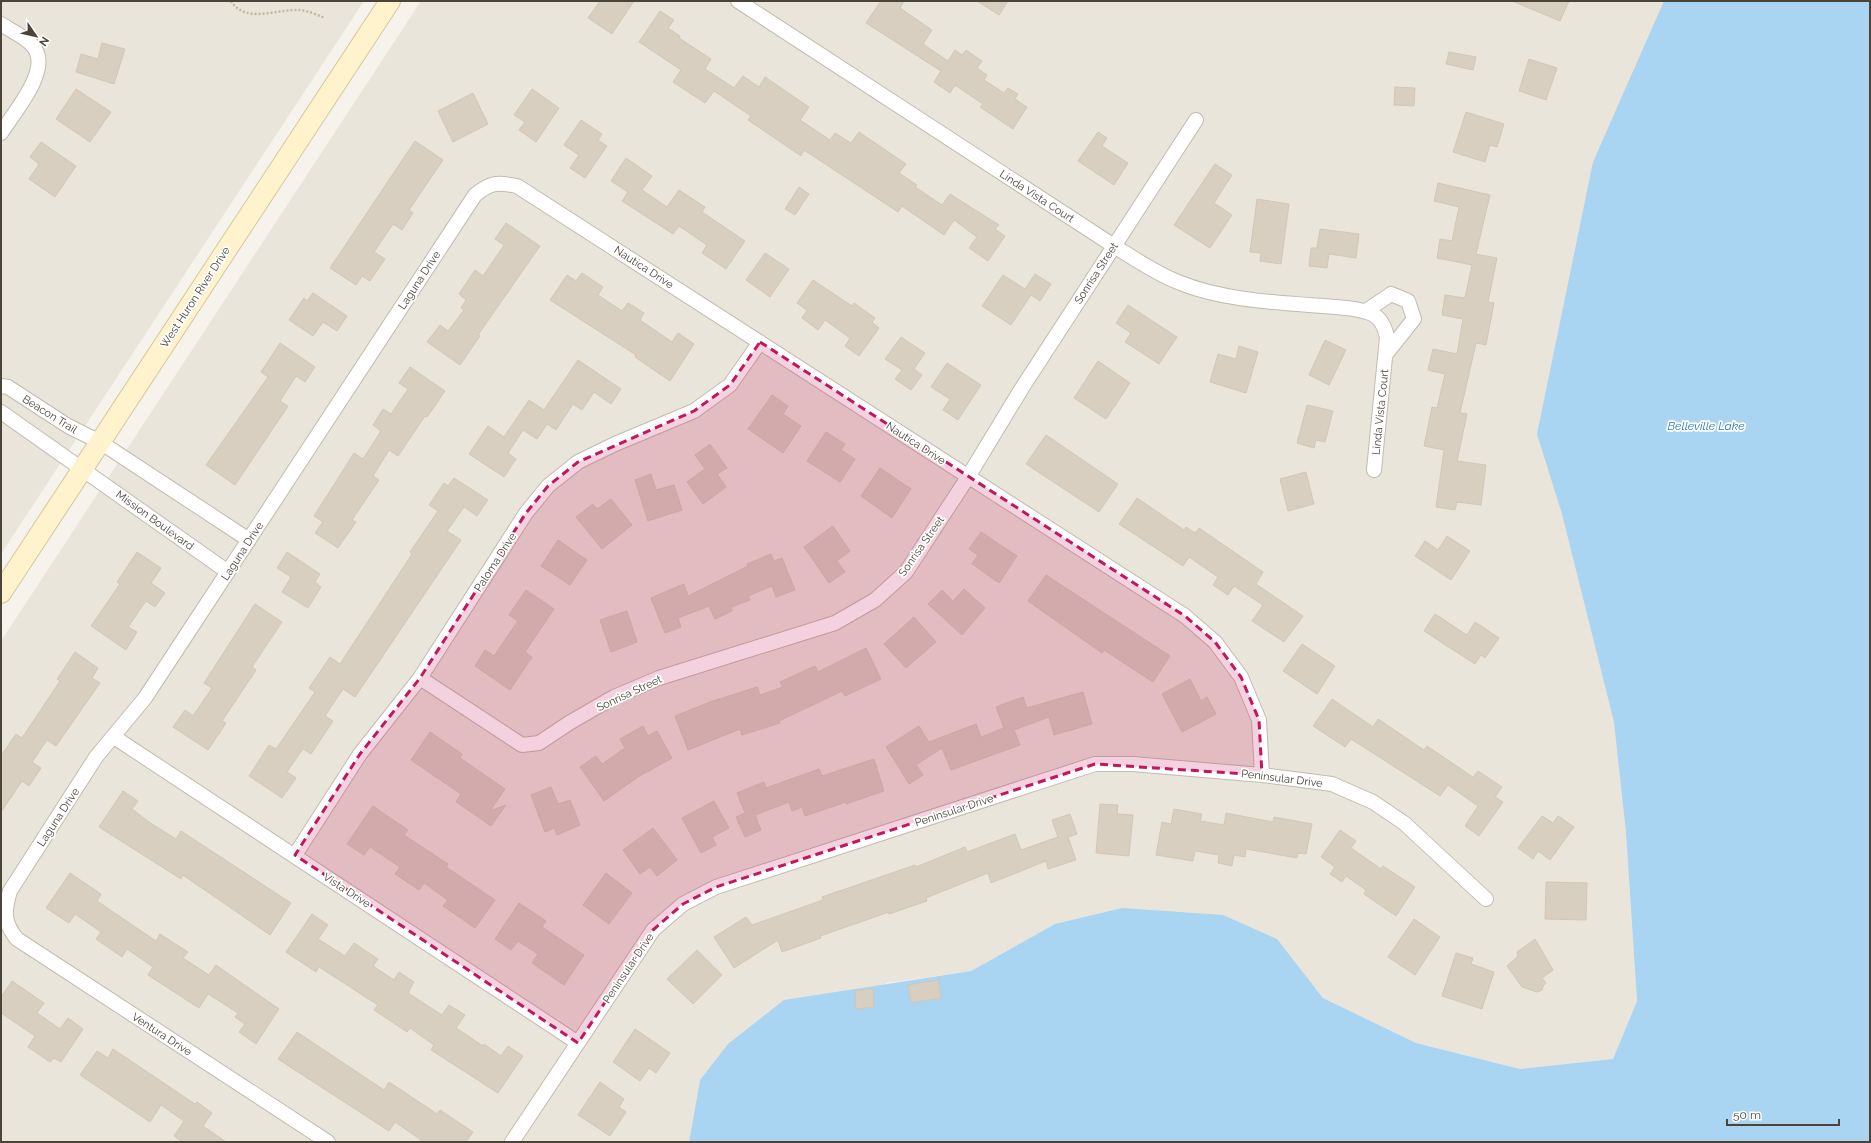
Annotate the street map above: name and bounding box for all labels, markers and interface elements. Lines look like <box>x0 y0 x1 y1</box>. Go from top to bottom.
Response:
north arrow <box>16 16 56 56</box>
text: N <box>36 34 52 48</box>
street label: Linda Vista Court <box>997 167 1077 226</box>
street label: Sonrisa Street <box>1072 240 1121 306</box>
street label: Nautica Drive <box>612 243 676 292</box>
street label: West Huron River Drive <box>158 244 233 350</box>
street label: Laguna Drive <box>396 248 443 312</box>
street label: Linda Vista Court <box>1370 368 1392 456</box>
street label: Beacon Trail <box>20 392 80 436</box>
street label: Nautica Drive <box>884 419 948 468</box>
water label: Belleville Lake <box>1667 419 1745 433</box>
street label: Mission Boulevard <box>113 488 196 553</box>
street label: Sonrisa Street <box>896 513 947 579</box>
street label: Laguna Drive <box>219 519 266 583</box>
street label: Paloma Drive <box>472 530 520 594</box>
street label: Sonrisa Street <box>595 673 664 714</box>
street label: Peninsular Drive <box>1240 767 1324 790</box>
street label: Laguna Drive <box>35 785 82 849</box>
street label: Peninsular Drive <box>913 791 996 829</box>
street label: Vista Drive <box>321 870 373 911</box>
street label: Peninsular Drive <box>600 930 657 1006</box>
street label: Ventura Drive <box>129 1010 195 1059</box>
scale bar <box>1727 1101 1839 1127</box>
text: 50 m <box>1733 1108 1761 1122</box>

